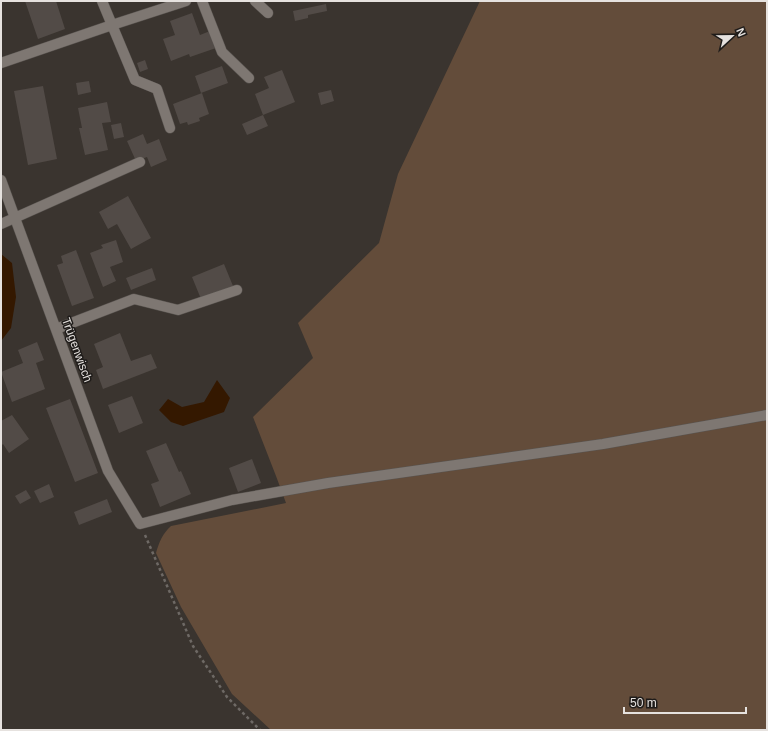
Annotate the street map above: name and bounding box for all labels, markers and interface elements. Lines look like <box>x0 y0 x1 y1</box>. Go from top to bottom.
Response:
north arrow <box>712 16 752 56</box>
text: N <box>734 26 748 38</box>
street label: Trügenwisch <box>59 316 95 384</box>
scale bar <box>624 689 746 715</box>
text: 50 m <box>630 696 657 710</box>

